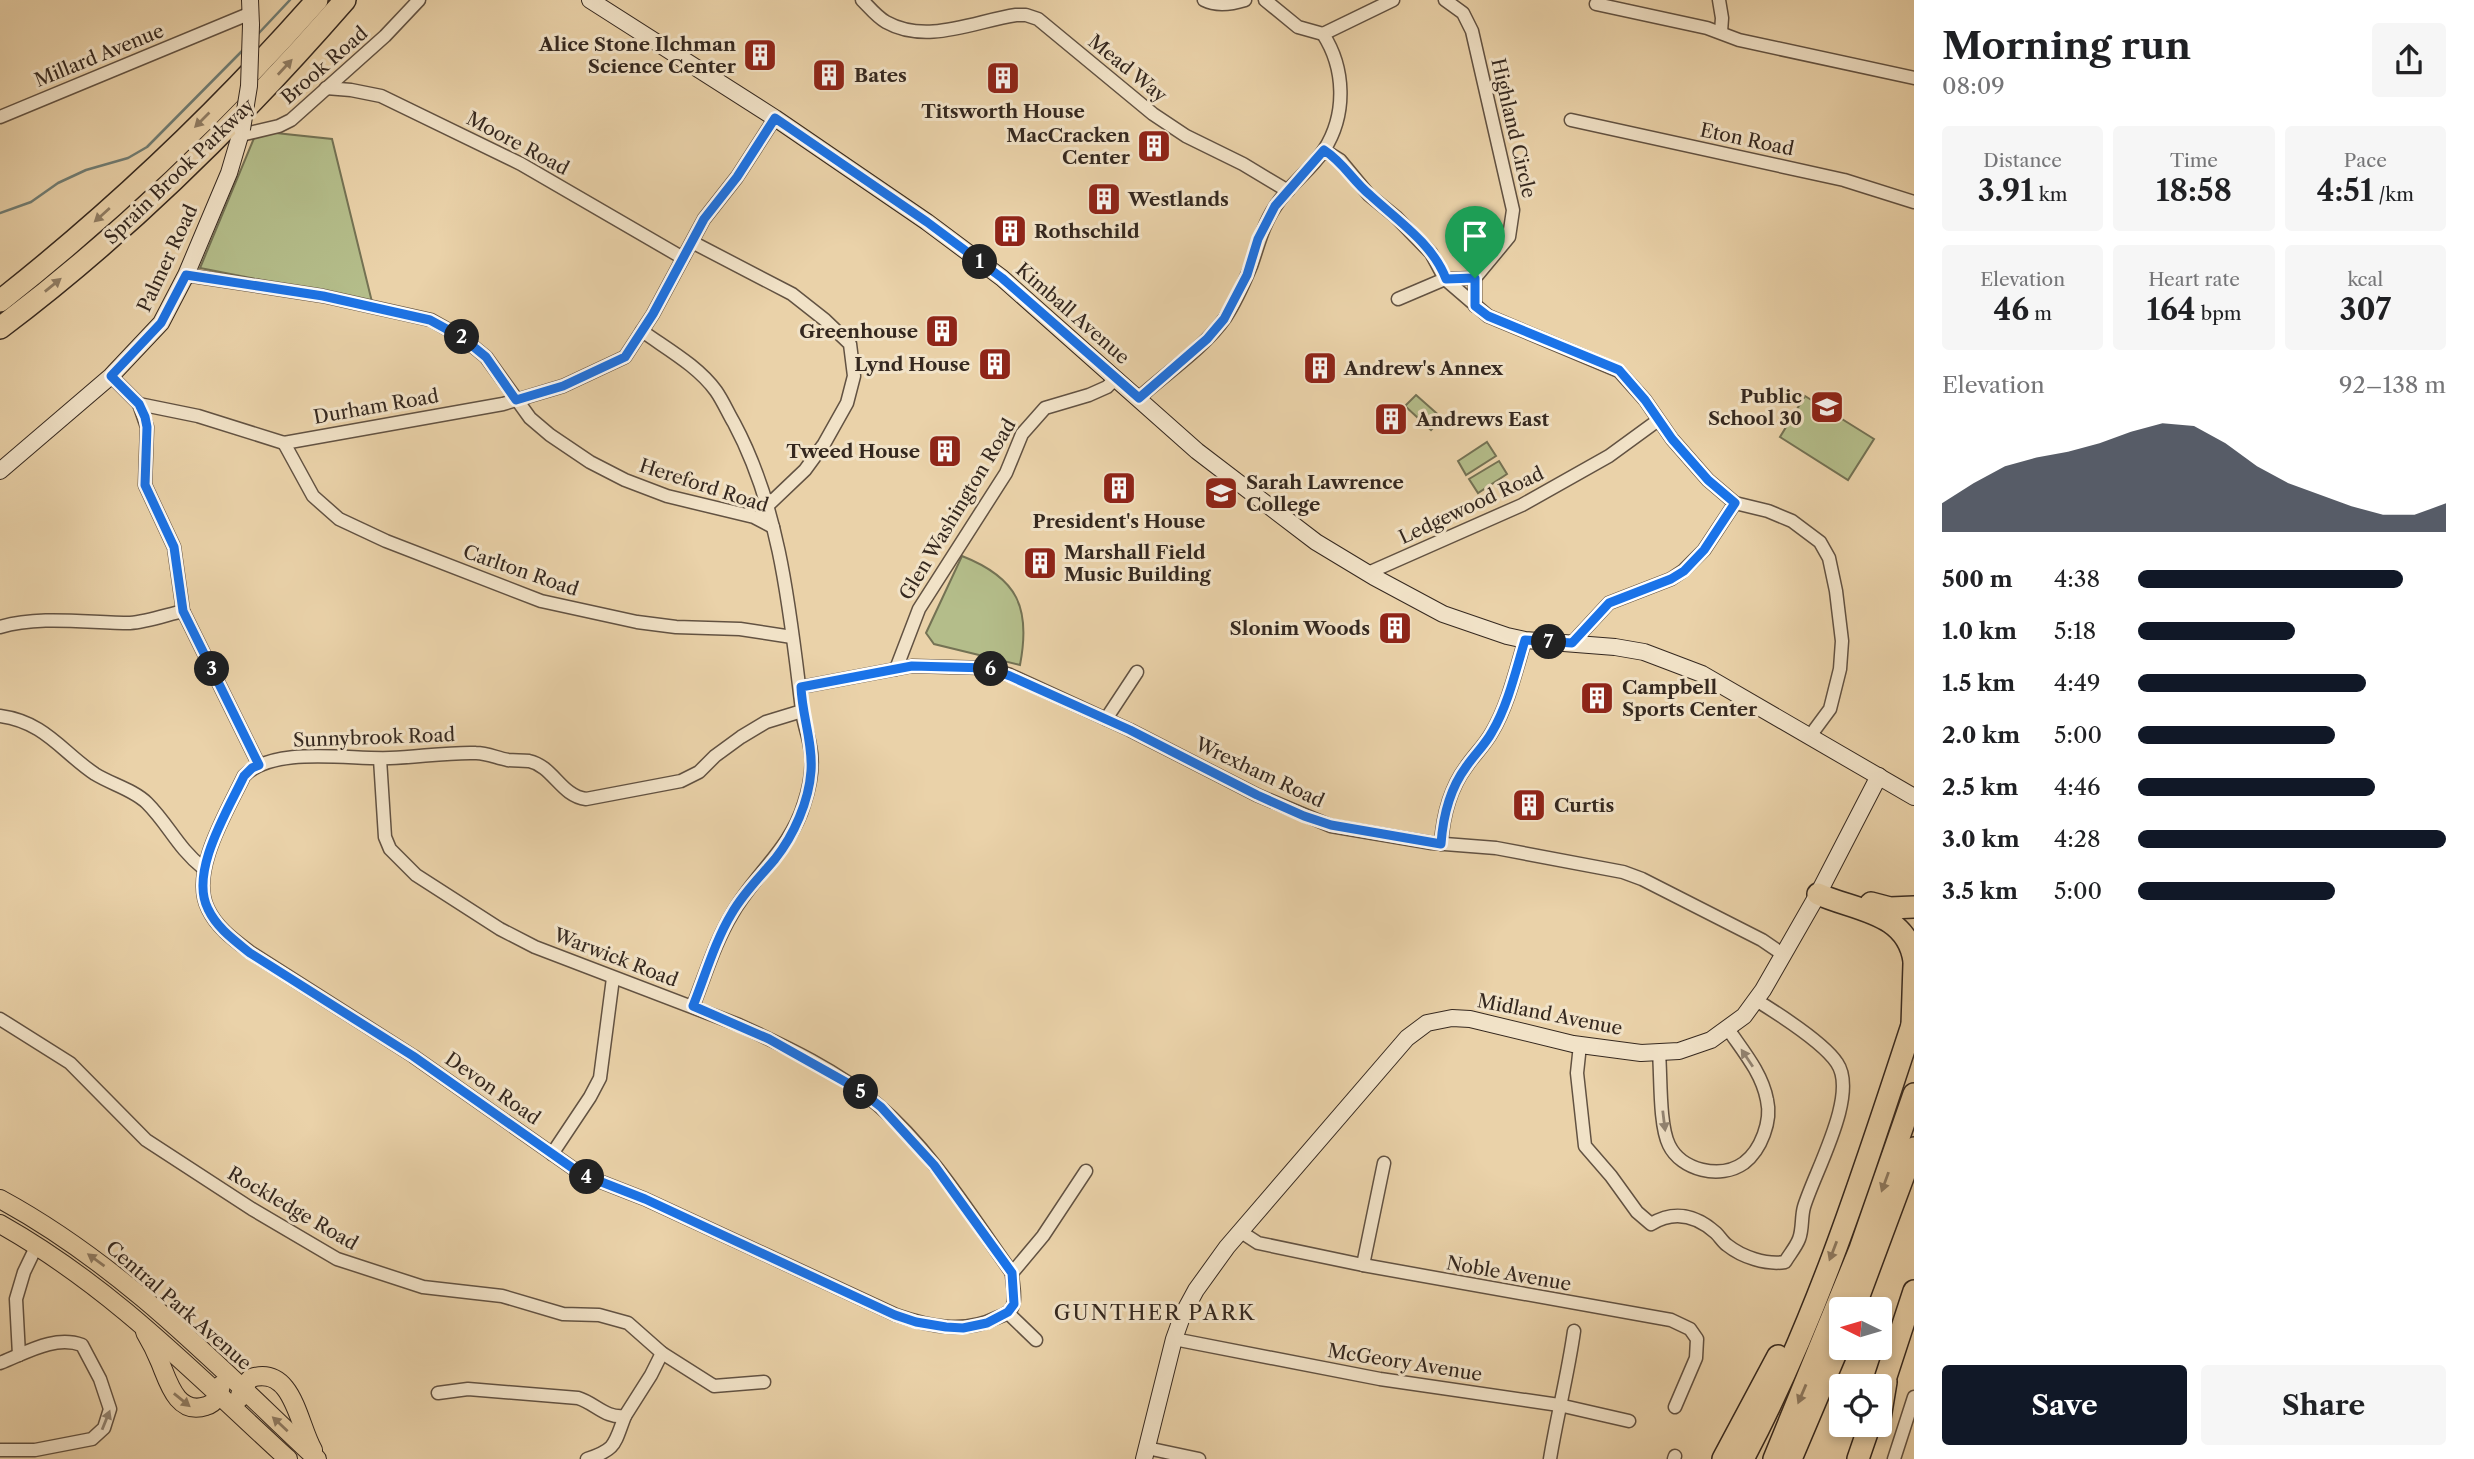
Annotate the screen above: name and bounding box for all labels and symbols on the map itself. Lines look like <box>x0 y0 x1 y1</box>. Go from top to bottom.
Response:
street label: Millard Avenue <box>31 19 167 92</box>
street label: Brook Road <box>276 21 373 109</box>
street label: Mead Way <box>1084 30 1172 107</box>
place label: Alice Stone Ilchman Science Center <box>538 33 737 78</box>
building icon: Alice Stone Ilchman Science Center <box>741 36 779 74</box>
building icon: Bates <box>810 56 848 94</box>
street label: Highland Circle <box>1486 56 1541 200</box>
one-way arrow <box>277 58 293 76</box>
building icon: Titsworth House <box>984 59 1022 97</box>
place label: Bates <box>854 64 907 87</box>
street label: Sprain Brook Parkway <box>100 93 259 249</box>
place label: Titsworth House <box>921 100 1085 123</box>
street label: Moore Road <box>463 107 573 180</box>
one-way arrow <box>194 112 210 128</box>
street label: Eton Road <box>1698 118 1796 161</box>
place label: MacCracken Center <box>1006 124 1131 169</box>
building icon: MacCracken Center <box>1135 127 1173 165</box>
building icon: Westlands <box>1085 180 1123 218</box>
place label: Westlands <box>1127 188 1229 211</box>
street label: Palmer Road <box>133 200 203 316</box>
one-way arrow <box>94 206 111 222</box>
pin <box>1445 206 1505 278</box>
building icon: Rothschild <box>991 212 1029 250</box>
place label: Rothschild <box>1034 220 1140 243</box>
pin: 1 <box>962 244 998 280</box>
street label: Kimball Avenue <box>1011 258 1134 369</box>
one-way arrow <box>44 278 62 293</box>
building icon: Greenhouse <box>923 312 961 350</box>
pin: 2 <box>444 320 480 354</box>
place label: Greenhouse <box>799 320 918 343</box>
building icon: Lynd House <box>976 345 1014 383</box>
building icon: Andrew's Annex <box>1301 349 1339 387</box>
place label: Lynd House <box>854 353 970 376</box>
place label: Andrew's Annex <box>1343 357 1504 380</box>
street label: Durham Road <box>312 384 441 429</box>
place label: Public School 30 <box>1708 385 1802 430</box>
school or university icon: Public School 30 <box>1808 388 1846 426</box>
building icon: Andrews East <box>1372 400 1410 438</box>
place label: Andrews East <box>1415 408 1549 431</box>
street label: Glen Washington Road <box>894 414 1021 604</box>
building icon: Tweed House <box>926 432 964 470</box>
place label: Tweed House <box>786 440 920 463</box>
street label: Hereford Road <box>636 454 772 517</box>
street label: Ledgewood Road <box>1395 462 1548 549</box>
building icon: President's House <box>1100 469 1138 507</box>
place label: Sarah Lawrence College <box>1246 471 1404 516</box>
school or university icon: Sarah Lawrence College <box>1202 474 1240 512</box>
place label: President's House <box>1033 510 1205 533</box>
street label: Carlton Road <box>460 540 582 601</box>
place label: Marshall Field Music Building <box>1064 541 1212 586</box>
building icon: Marshall Field Music Building <box>1021 544 1059 582</box>
building icon: Slonim Woods <box>1376 609 1414 647</box>
place label: Slonim Woods <box>1230 617 1370 640</box>
pin: 7 <box>1532 624 1566 660</box>
pin: 3 <box>194 652 230 686</box>
pin: 6 <box>974 652 1009 686</box>
place label: Campbell Sports Center <box>1622 676 1758 721</box>
building icon: Campbell Sports Center <box>1578 679 1616 717</box>
street label: Sunnybrook Road <box>293 723 456 752</box>
street label: Wrexham Road <box>1191 732 1328 813</box>
building icon: Curtis <box>1510 786 1548 824</box>
place label: Curtis <box>1554 794 1615 817</box>
street label: Warwick Road <box>549 923 682 992</box>
street label: Midland Avenue <box>1475 989 1624 1040</box>
street label: Devon Road <box>441 1047 545 1130</box>
one-way arrow <box>1741 1048 1754 1067</box>
pin: 5 <box>844 1074 878 1110</box>
one-way arrow <box>1659 1111 1670 1133</box>
pin: 4 <box>570 1160 604 1194</box>
street label: Rockledge Road <box>223 1162 362 1255</box>
one-way arrow <box>1879 1171 1890 1192</box>
street label: Central Park Avenue <box>101 1236 256 1375</box>
one-way arrow <box>1828 1241 1839 1262</box>
street label: Noble Avenue <box>1445 1251 1573 1296</box>
one-way arrow <box>87 1252 105 1267</box>
north arrow <box>1829 1297 1892 1360</box>
district label: GUNTHER PARK <box>1054 1300 1256 1325</box>
street label: McGeory Avenue <box>1326 1339 1484 1386</box>
one-way arrow <box>1796 1383 1807 1404</box>
one-way arrow <box>173 1393 191 1408</box>
one-way arrow <box>100 1409 111 1430</box>
one-way arrow <box>272 1416 289 1432</box>

